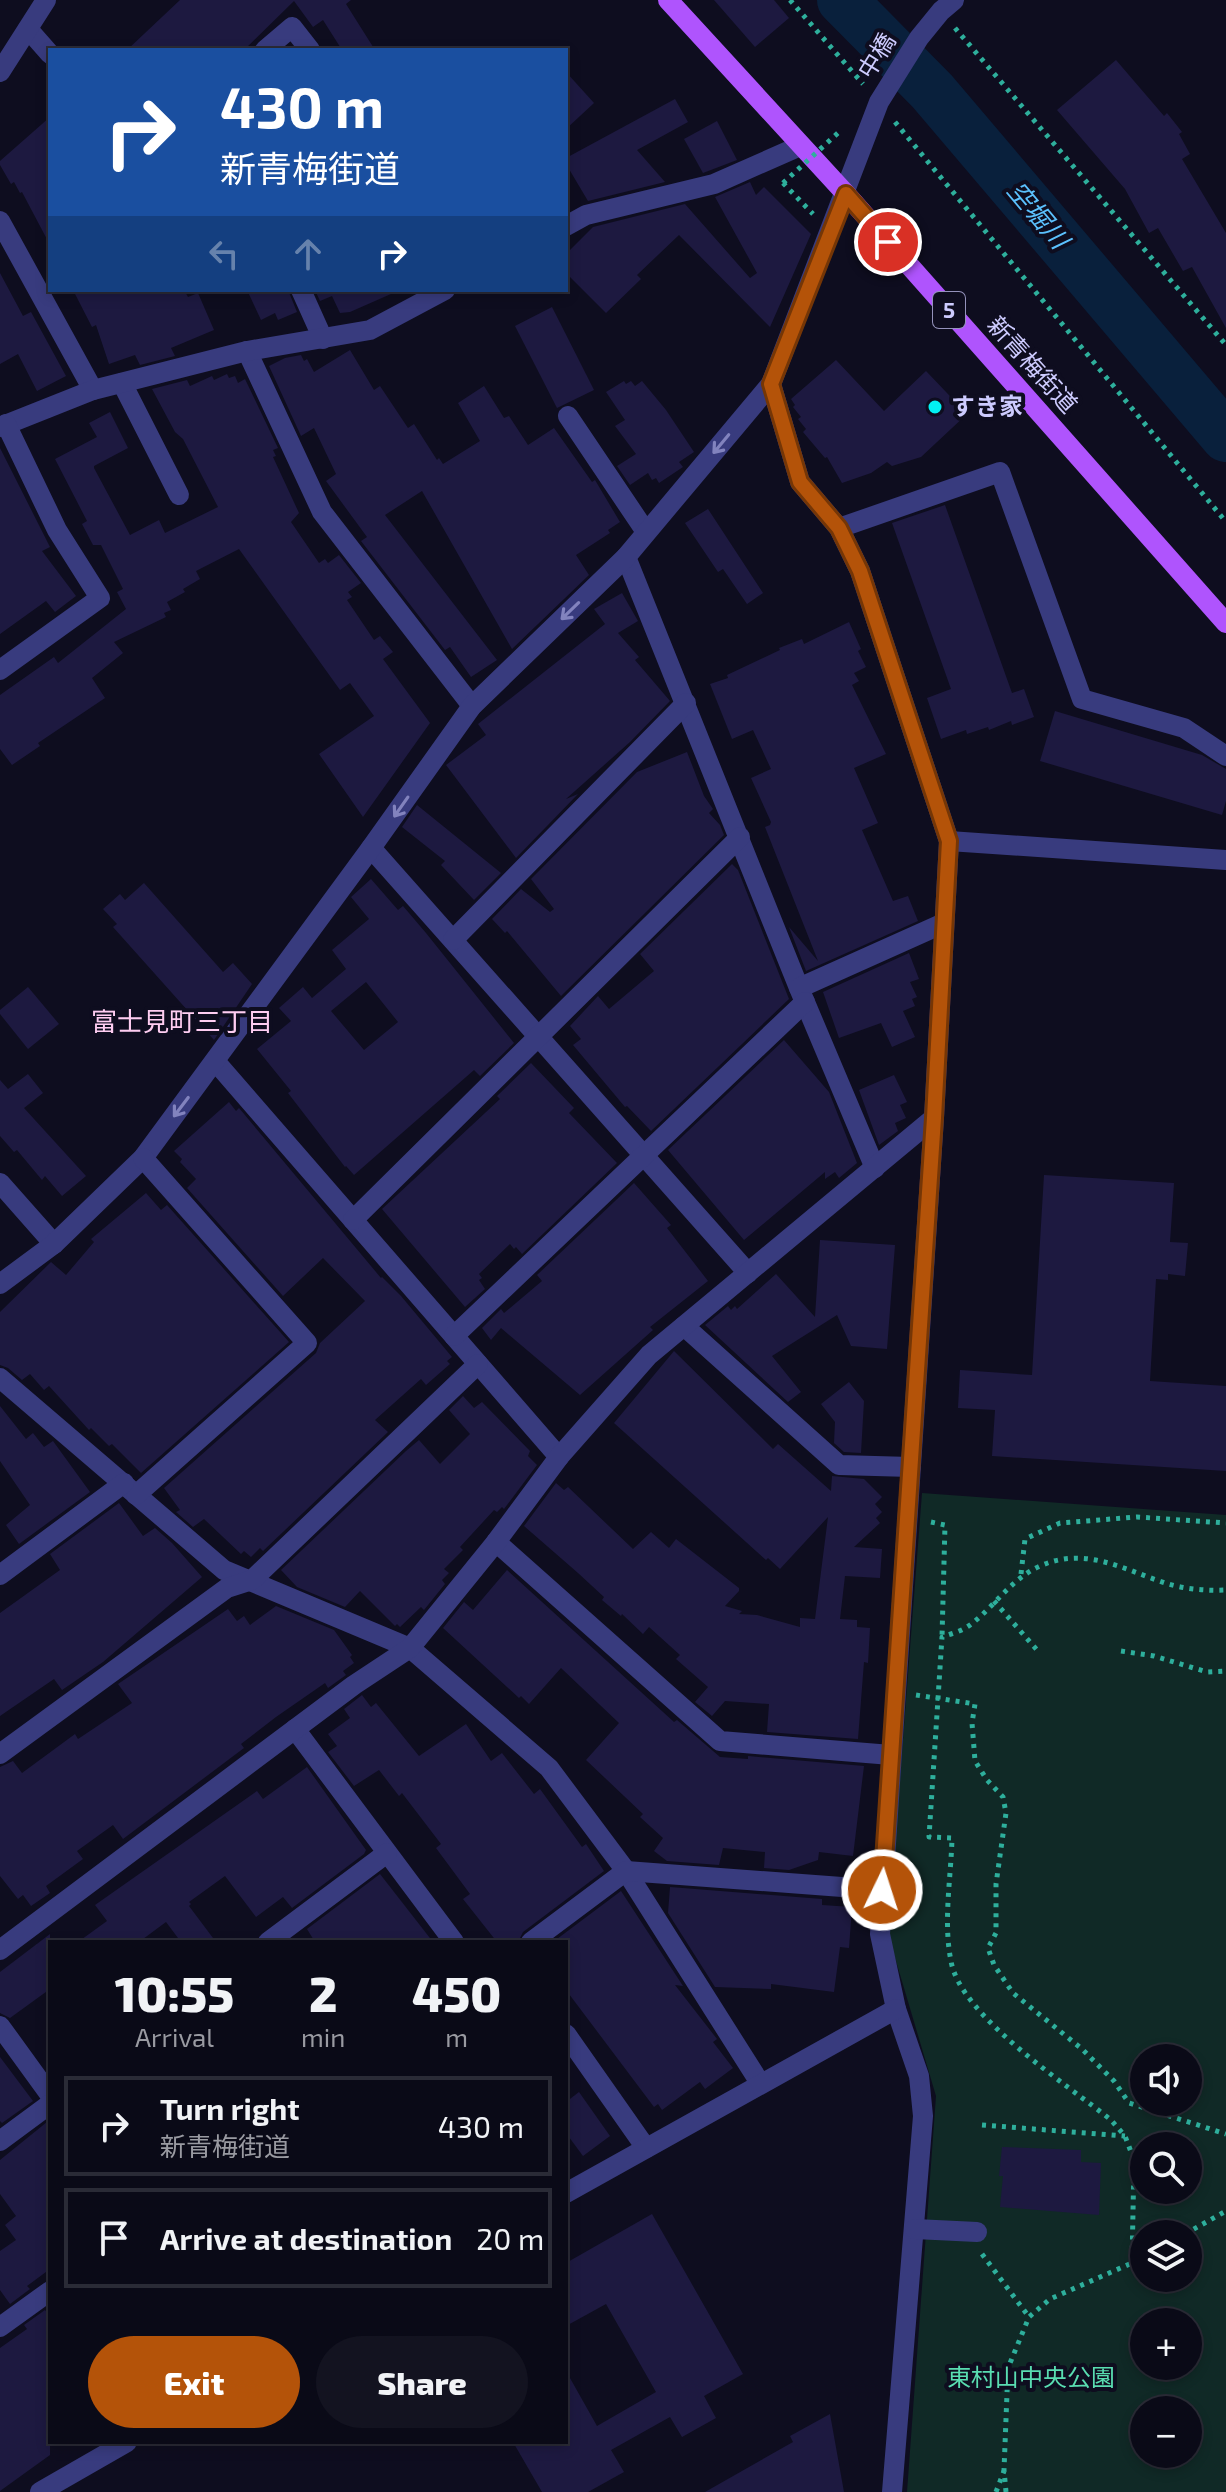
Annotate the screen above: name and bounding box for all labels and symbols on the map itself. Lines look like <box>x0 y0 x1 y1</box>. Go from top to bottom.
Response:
street label: 中橋 <box>851 27 901 83</box>
water label: 空堀川 <box>1002 174 1078 256</box>
pin <box>854 208 922 276</box>
road number: 5 <box>933 292 965 328</box>
street label: 新青梅街道 <box>982 310 1084 418</box>
place label: すき家 <box>951 391 1023 420</box>
marker: すき家 <box>926 398 944 416</box>
one-way arrow <box>712 433 730 453</box>
one-way arrow <box>560 601 580 620</box>
one-way arrow <box>393 795 409 817</box>
district label: 富士見町三丁目 <box>91 1005 273 1036</box>
one-way arrow <box>173 1096 190 1117</box>
position arrow <box>840 1848 924 1932</box>
park label: 東村山中央公園 <box>947 2362 1115 2391</box>

